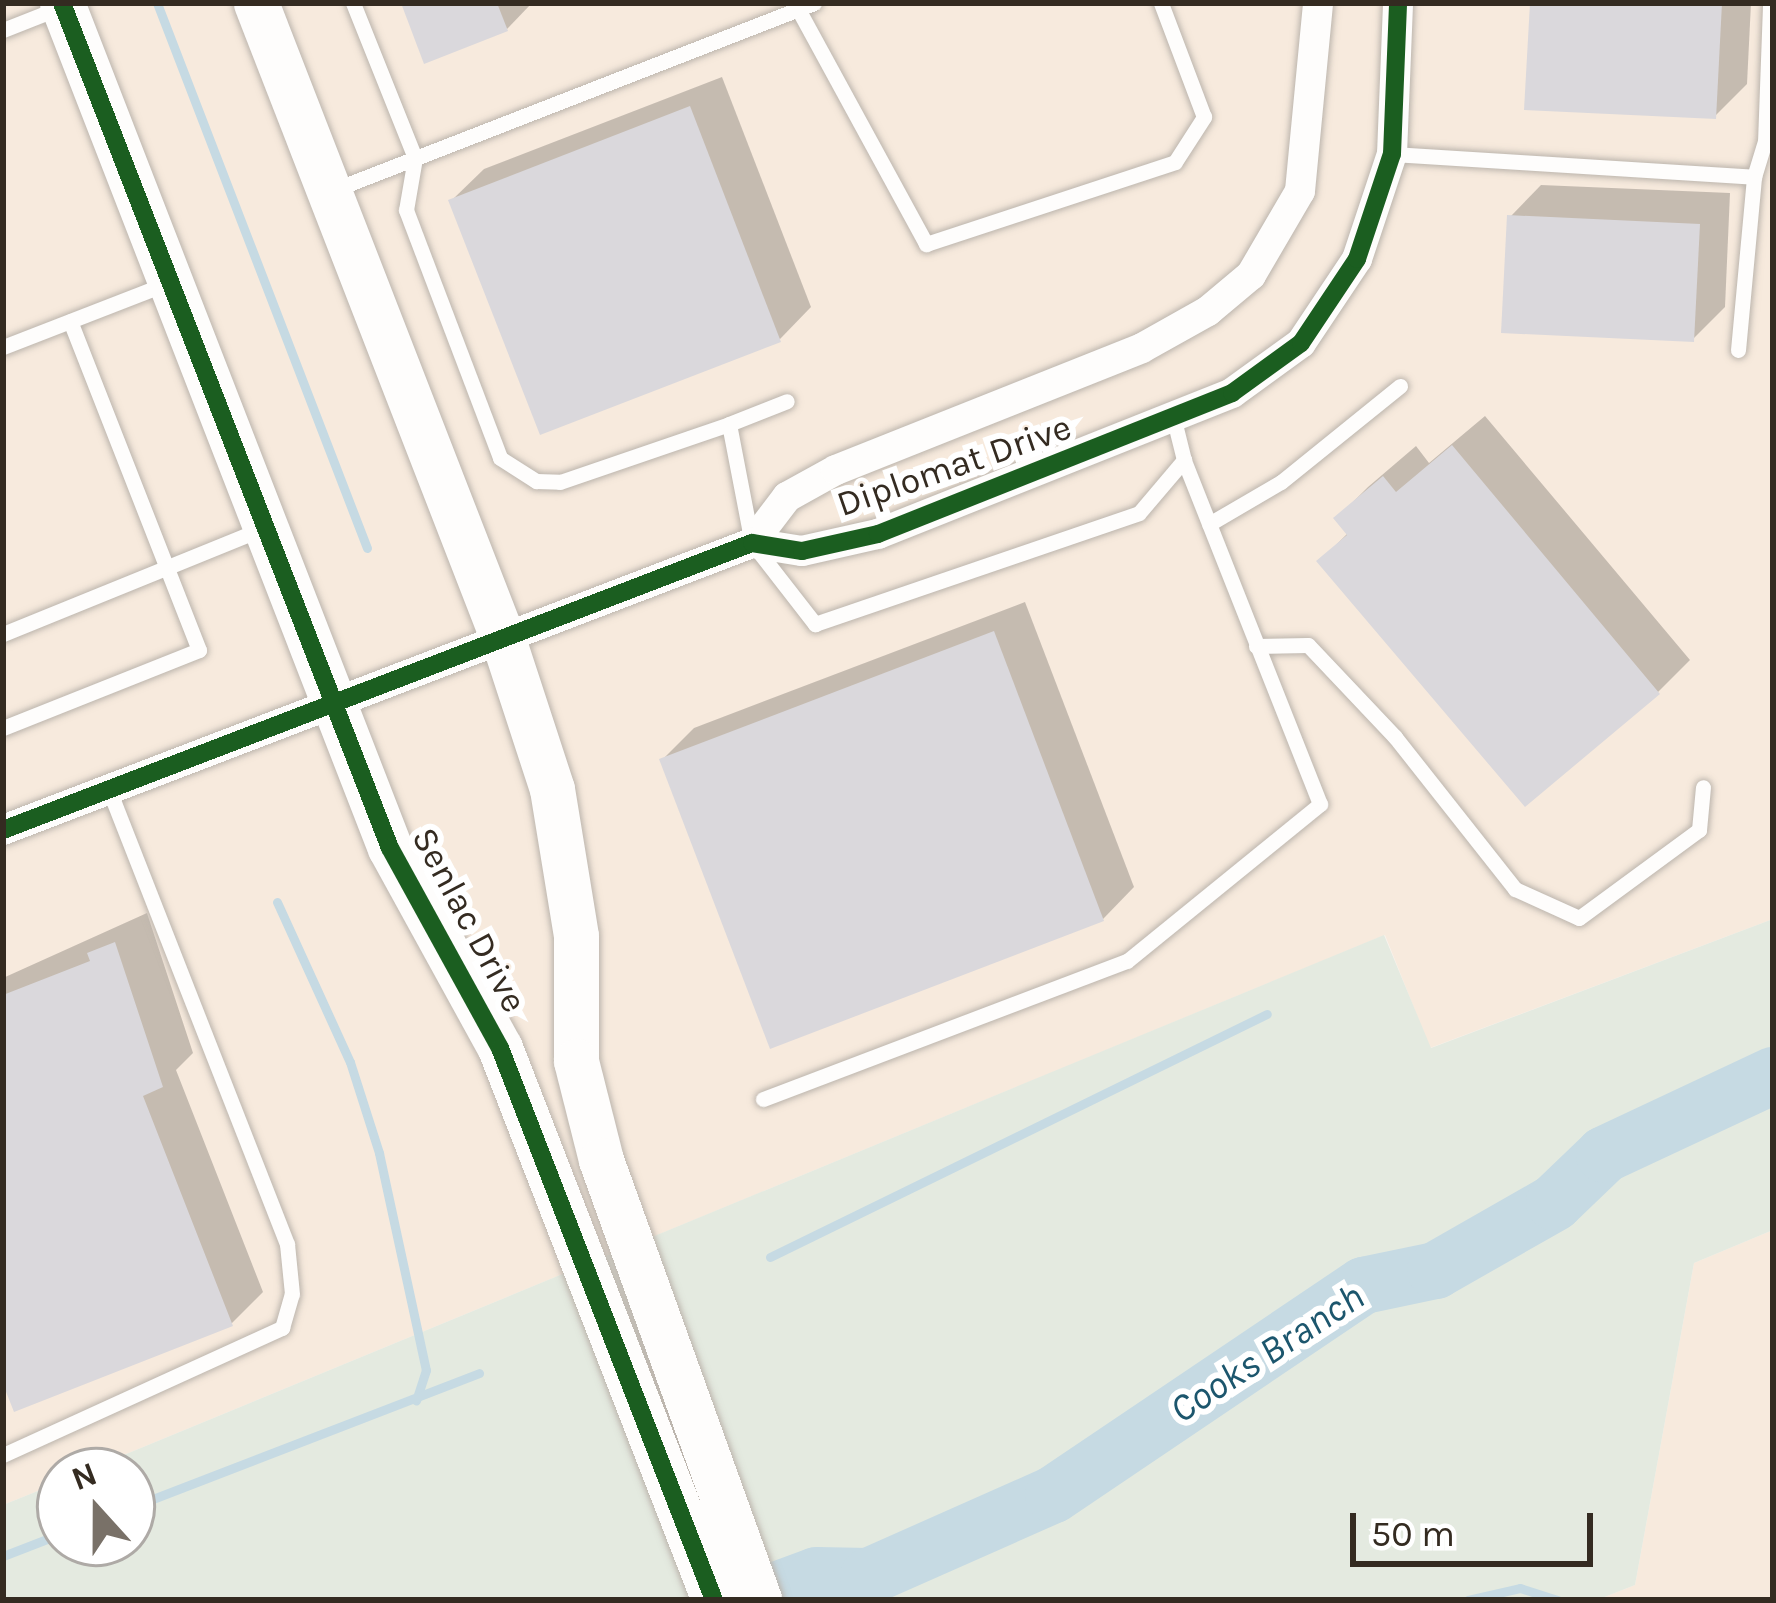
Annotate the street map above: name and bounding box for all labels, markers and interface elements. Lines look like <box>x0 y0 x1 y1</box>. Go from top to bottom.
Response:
street label: Diplomat Drive <box>831 406 1077 526</box>
street label: Senlac Drive <box>402 820 536 1020</box>
water label: Cooks Branch <box>1161 1273 1373 1433</box>
north arrow <box>36 1447 156 1567</box>
text: N <box>66 1454 102 1498</box>
scale bar <box>1356 1489 1599 1563</box>
text: 50 m <box>1371 1513 1455 1555</box>

